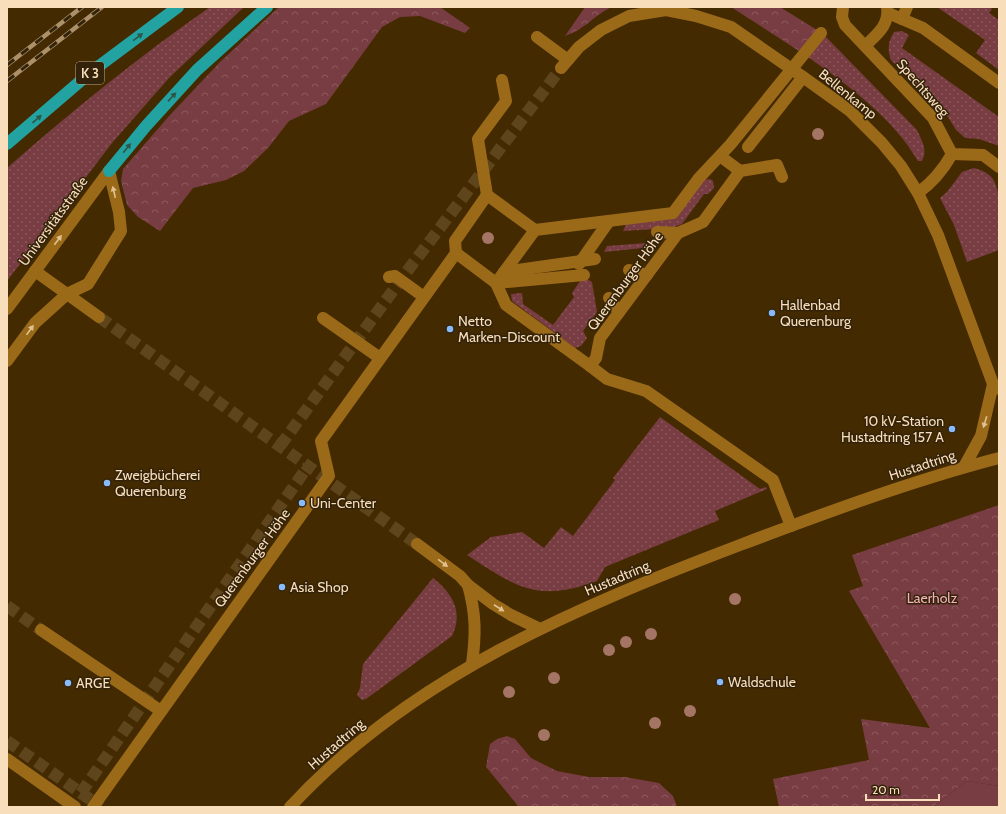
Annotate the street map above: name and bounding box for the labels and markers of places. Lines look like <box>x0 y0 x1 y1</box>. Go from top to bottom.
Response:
place label: Hallenbad Querenburg <box>780 296 852 330</box>
marker: Hallenbad Querenburg <box>767 308 777 318</box>
place label: Netto Marken-Discount <box>458 312 560 346</box>
marker: Netto Marken-Discount <box>445 324 455 334</box>
place label: 10 kV-Station Hustadtring 157 A <box>841 412 944 446</box>
marker: 10 kV-Station Hustadtring 157 A <box>947 424 957 434</box>
place label: Zweigbücherei Querenburg <box>115 466 200 500</box>
marker: Zweigbücherei Querenburg <box>102 478 112 488</box>
place label: Uni-Center <box>310 494 377 512</box>
marker: Uni-Center <box>297 498 307 508</box>
place label: Asia Shop <box>290 578 349 596</box>
marker: Asia Shop <box>277 582 287 592</box>
place label: Waldschule <box>728 673 796 691</box>
place label: ARGE <box>76 674 110 692</box>
marker: Waldschule <box>715 677 725 687</box>
marker: ARGE <box>63 678 73 688</box>

